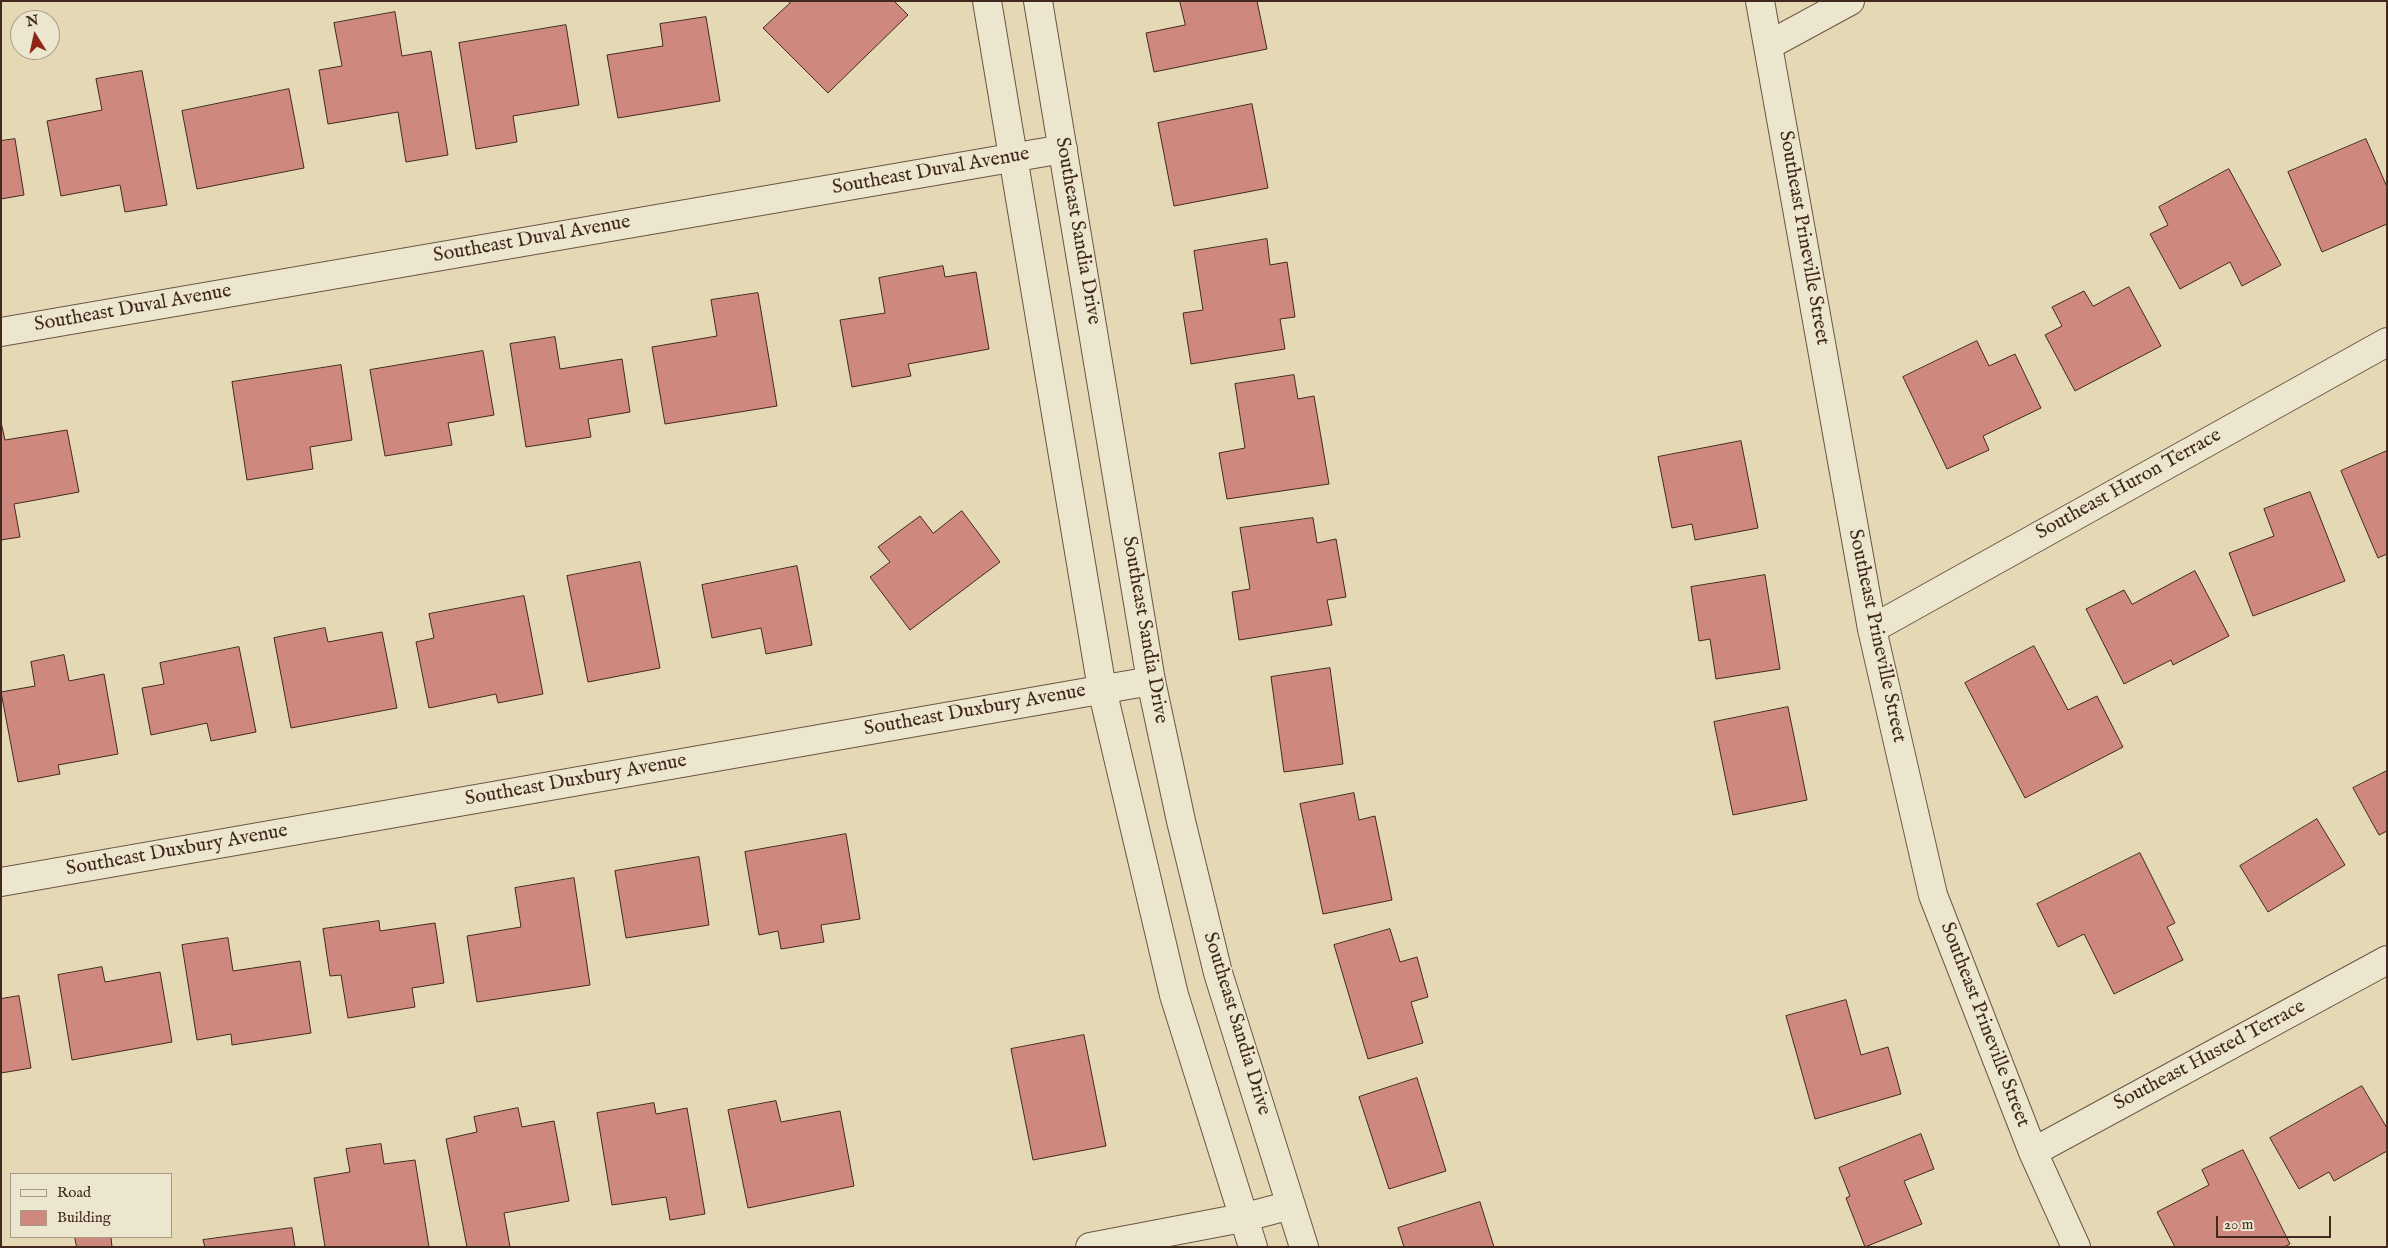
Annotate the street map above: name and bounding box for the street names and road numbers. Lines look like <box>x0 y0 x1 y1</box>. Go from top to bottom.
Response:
street label: Southeast Prineville Street <box>1772 129 1834 347</box>
street label: Southeast Sandia Drive <box>1049 135 1105 327</box>
street label: Southeast Duval Avenue <box>831 143 1031 201</box>
street label: Southeast Duval Avenue <box>432 211 632 269</box>
street label: Southeast Duval Avenue <box>33 280 233 338</box>
street label: Southeast Huron Terrace <box>2032 424 2226 546</box>
street label: Southeast Prineville Street <box>1842 527 1910 745</box>
street label: Southeast Sandia Drive <box>1116 534 1172 726</box>
street label: Southeast Duxbury Avenue <box>862 680 1088 742</box>
street label: Southeast Duxbury Avenue <box>463 750 689 812</box>
street label: Southeast Duxbury Avenue <box>64 820 290 882</box>
street label: Southeast Prineville Street <box>1934 919 2034 1131</box>
street label: Southeast Sandia Drive <box>1197 930 1275 1118</box>
street label: Southeast Husted Terrace <box>2110 995 2310 1117</box>

